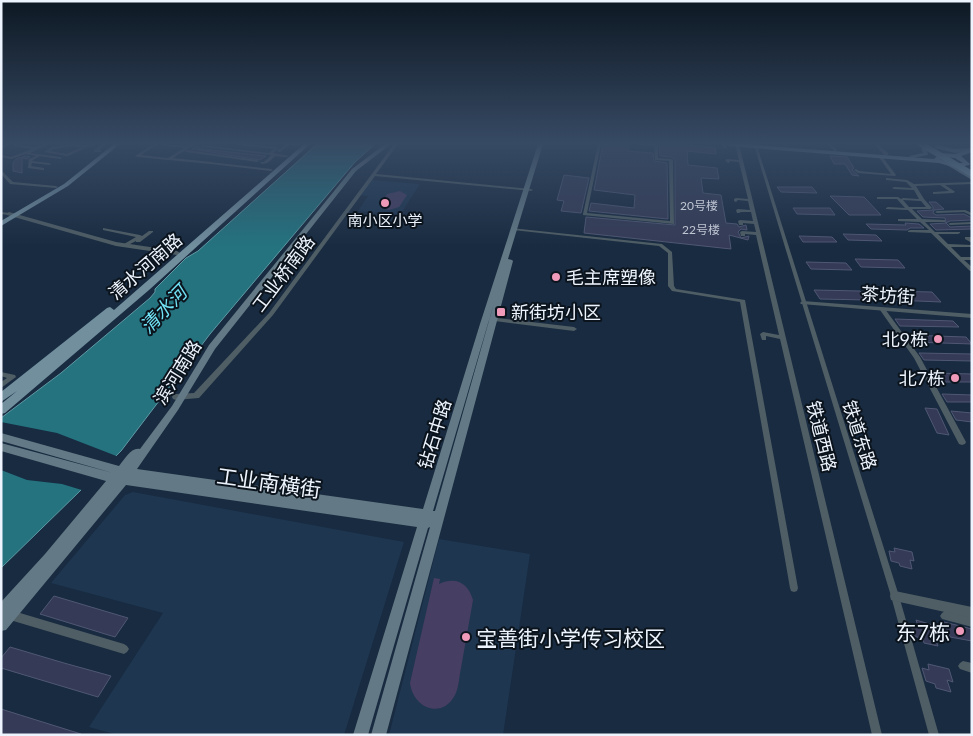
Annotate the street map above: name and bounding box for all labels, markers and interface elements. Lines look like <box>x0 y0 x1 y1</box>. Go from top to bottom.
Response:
marker: 南小区小学 <box>379 197 391 209</box>
house number: 20号楼 <box>680 198 718 213</box>
place label: 南小区小学 <box>347 211 423 229</box>
house number: 22号楼 <box>682 222 720 237</box>
street label: 清水河南路 <box>104 228 186 304</box>
street label: 工业桥南路 <box>247 230 319 316</box>
place label: 毛主席塑像 <box>566 266 656 288</box>
marker: 毛主席塑像 <box>550 271 562 283</box>
water label: 清水河 <box>135 278 194 337</box>
street label: 茶坊街 <box>860 282 916 308</box>
place label: 新街坊小区 <box>511 301 601 323</box>
marker: 新街坊小区 <box>495 306 507 318</box>
place label: 北9栋 <box>882 328 928 350</box>
marker: 北9栋 <box>932 333 944 345</box>
street label: 滨河南路 <box>149 336 205 408</box>
place label: 北7栋 <box>899 367 945 389</box>
marker: 北7栋 <box>949 372 961 384</box>
street label: 钻石中路 <box>413 396 455 472</box>
street label: 铁道东路 <box>838 397 882 473</box>
street label: 铁道西路 <box>803 398 841 474</box>
street label: 工业南横街 <box>215 462 323 502</box>
place label: 东7栋 <box>896 619 950 644</box>
place label: 宝善街小学传习校区 <box>476 625 665 650</box>
marker: 东7栋 <box>954 625 966 637</box>
marker: 宝善街小学传习校区 <box>460 631 472 643</box>

